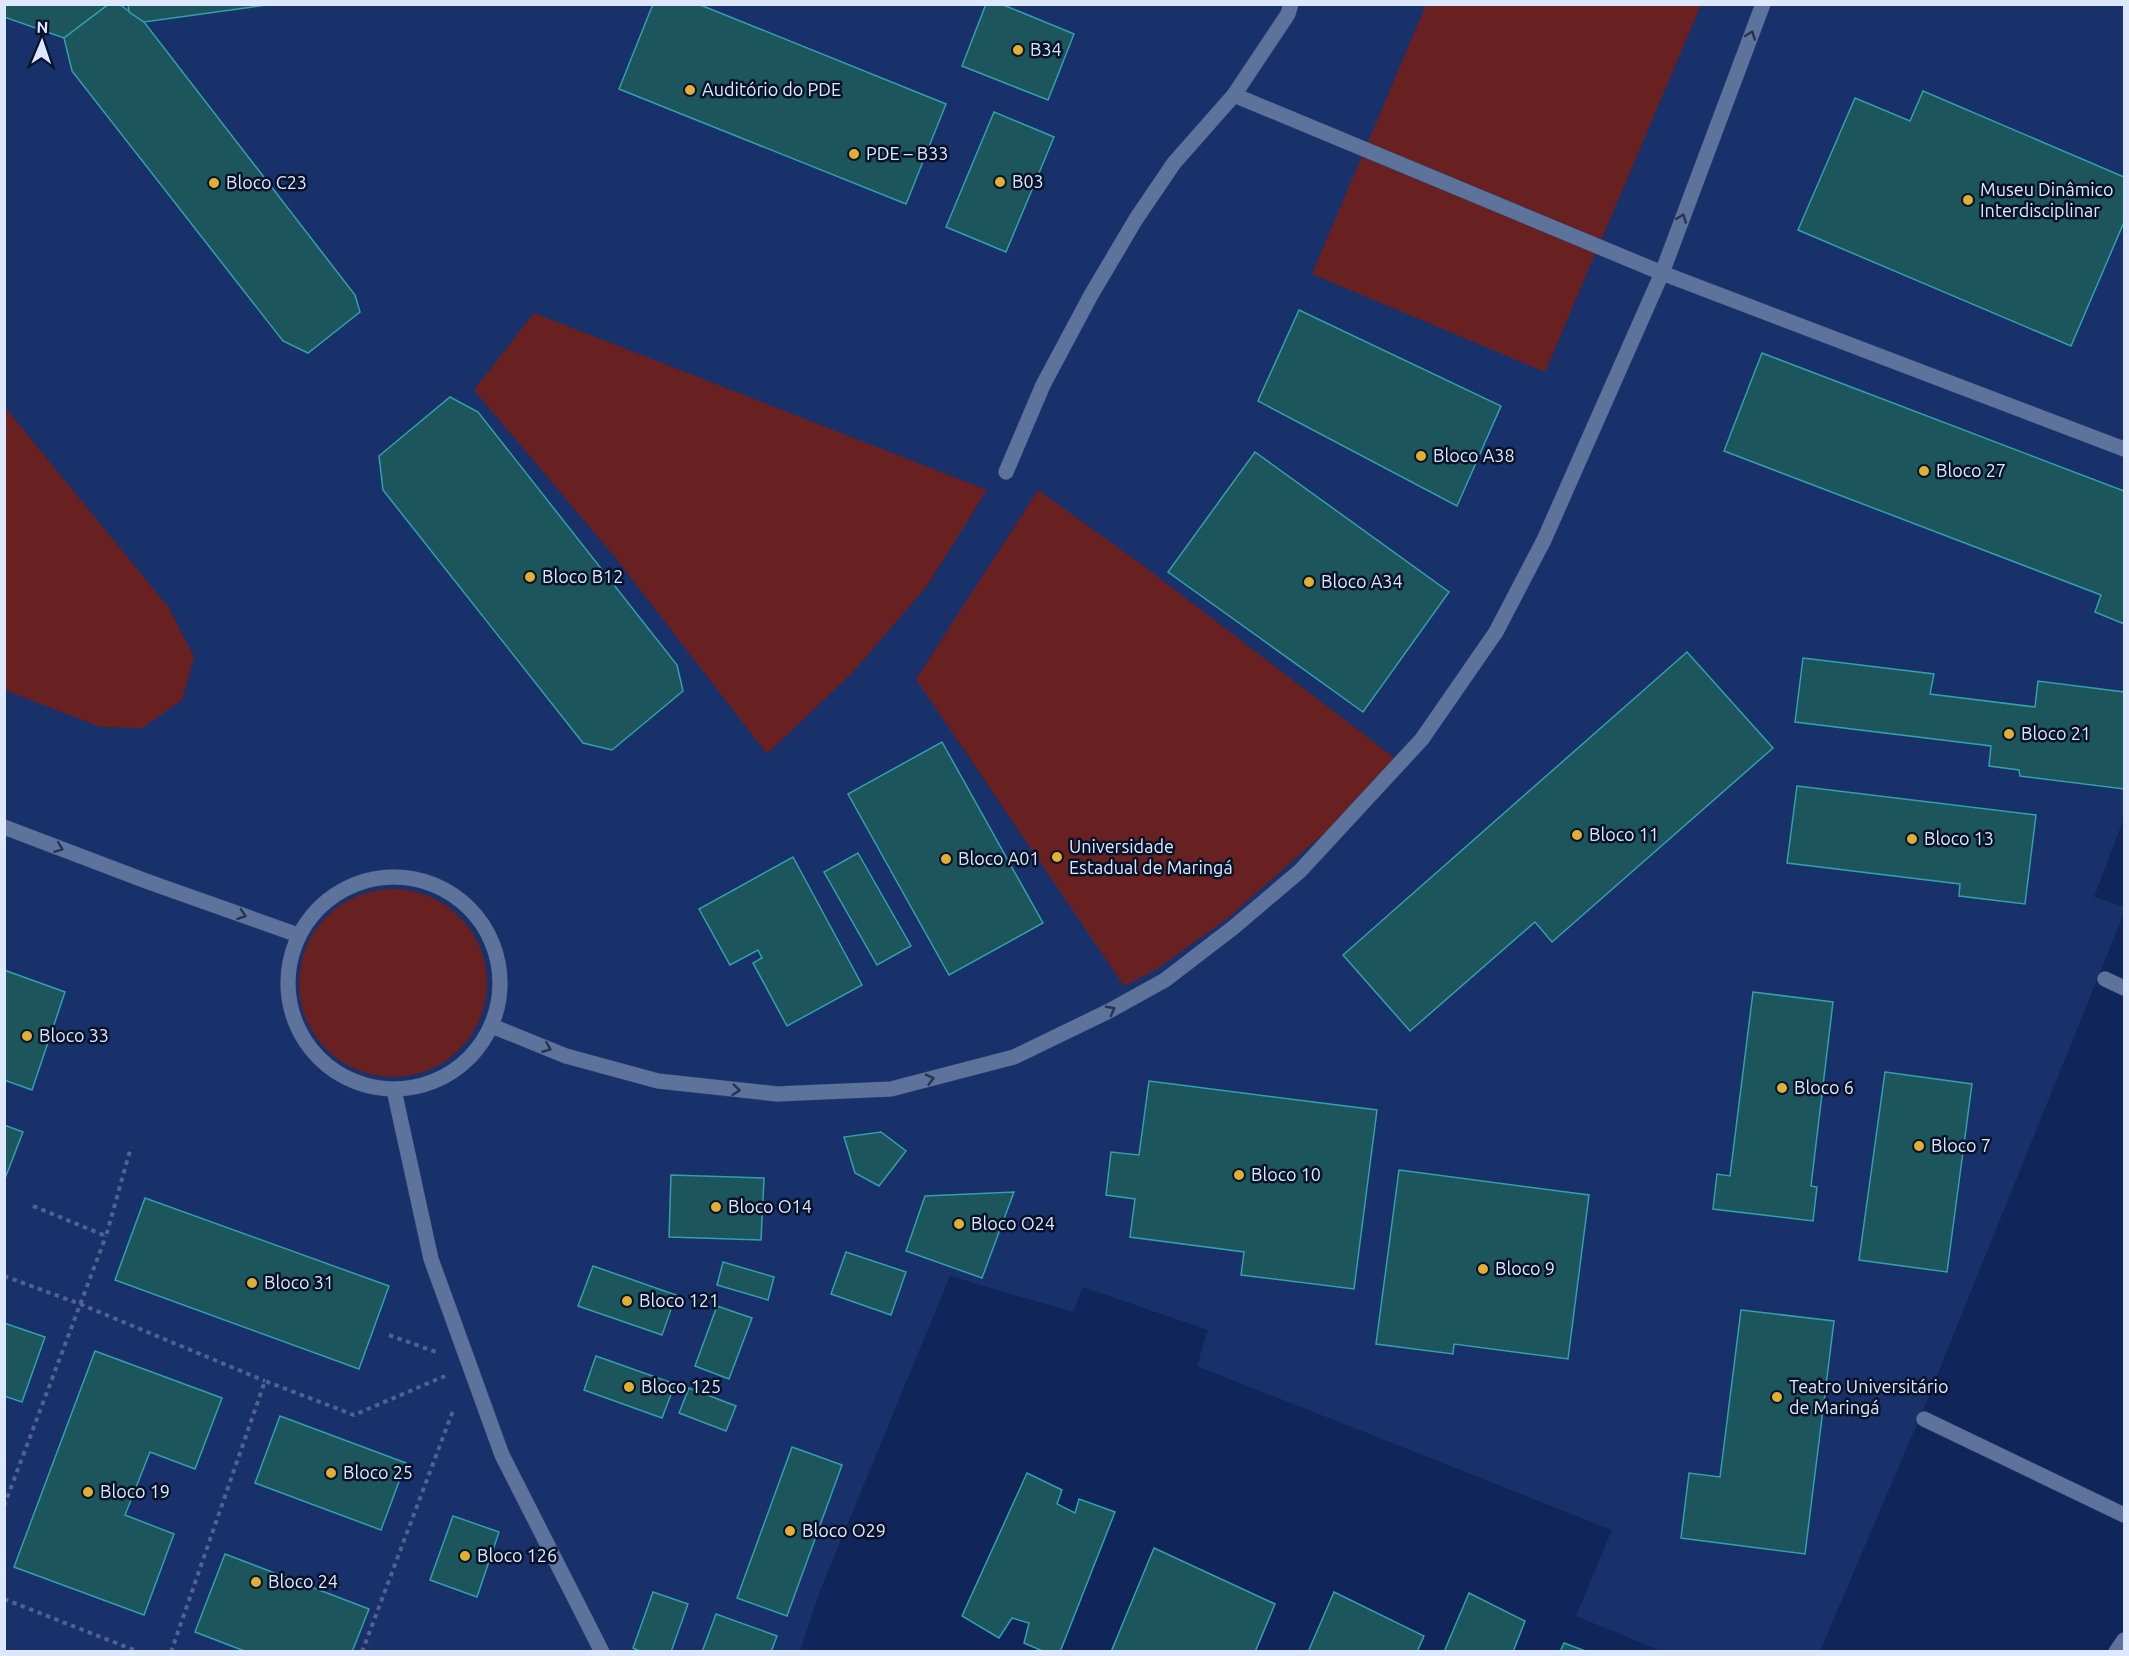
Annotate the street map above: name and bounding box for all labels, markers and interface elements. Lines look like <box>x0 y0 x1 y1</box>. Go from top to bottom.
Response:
north arrow <box>12 12 72 72</box>
text: N <box>36 18 49 36</box>
one-way arrow <box>1744 31 1756 42</box>
place label: B34 <box>1030 39 1062 59</box>
marker: B34 <box>1011 43 1025 57</box>
place label: Auditório do PDE <box>702 79 841 99</box>
marker: Auditório do PDE <box>683 83 697 97</box>
place label: PDE – B33 <box>866 143 948 163</box>
marker: PDE – B33 <box>847 147 861 161</box>
place label: B03 <box>1012 171 1044 191</box>
place label: Bloco C23 <box>226 172 307 192</box>
marker: B03 <box>993 175 1007 189</box>
marker: Bloco C23 <box>207 176 221 190</box>
place label: Museu Dinâmico Interdisciplinar <box>1980 179 2113 220</box>
marker: Museu Dinâmico Interdisciplinar <box>1961 193 1975 207</box>
one-way arrow <box>1675 213 1687 224</box>
place label: Bloco A38 <box>1433 445 1515 465</box>
marker: Bloco A38 <box>1414 449 1428 463</box>
place label: Bloco 27 <box>1936 460 2006 480</box>
marker: Bloco 27 <box>1917 464 1931 478</box>
place label: Bloco B12 <box>542 566 623 586</box>
marker: Bloco B12 <box>523 570 537 584</box>
place label: Bloco A34 <box>1321 571 1403 591</box>
marker: Bloco A34 <box>1302 575 1316 589</box>
place label: Bloco 21 <box>2021 723 2091 743</box>
marker: Bloco 21 <box>2002 727 2016 741</box>
place label: Bloco 11 <box>1589 824 1659 844</box>
marker: Bloco 11 <box>1570 828 1584 842</box>
place label: Bloco 13 <box>1924 828 1994 848</box>
marker: Bloco 13 <box>1905 832 1919 846</box>
place label: Universidade Estadual de Maringá <box>1069 836 1233 877</box>
one-way arrow <box>53 840 64 853</box>
place label: Bloco A01 <box>958 848 1040 868</box>
marker: Universidade Estadual de Maringá <box>1050 850 1064 864</box>
marker: Bloco A01 <box>939 852 953 866</box>
one-way arrow <box>236 908 247 921</box>
one-way arrow <box>1105 1006 1115 1017</box>
place label: Bloco 33 <box>39 1025 109 1045</box>
marker: Bloco 33 <box>20 1029 34 1043</box>
one-way arrow <box>540 1041 551 1053</box>
one-way arrow <box>924 1073 934 1086</box>
place label: Bloco 6 <box>1794 1077 1854 1097</box>
marker: Bloco 6 <box>1775 1081 1789 1095</box>
one-way arrow <box>732 1083 741 1095</box>
place label: Bloco 7 <box>1931 1135 1991 1155</box>
marker: Bloco 7 <box>1912 1139 1926 1153</box>
place label: Bloco 10 <box>1251 1164 1321 1184</box>
marker: Bloco 10 <box>1232 1168 1246 1182</box>
place label: Bloco O14 <box>728 1196 812 1216</box>
marker: Bloco O14 <box>709 1200 723 1214</box>
place label: Bloco O24 <box>971 1213 1055 1233</box>
marker: Bloco O24 <box>952 1217 966 1231</box>
place label: Bloco 9 <box>1495 1258 1555 1278</box>
marker: Bloco 9 <box>1476 1262 1490 1276</box>
place label: Bloco 31 <box>264 1272 334 1292</box>
marker: Bloco 31 <box>245 1276 259 1290</box>
place label: Bloco 121 <box>639 1290 719 1310</box>
marker: Bloco 121 <box>620 1294 634 1308</box>
place label: Bloco 125 <box>641 1376 721 1396</box>
place label: Teatro Universitário de Maringá <box>1789 1376 1948 1417</box>
marker: Bloco 125 <box>622 1380 636 1394</box>
marker: Teatro Universitário de Maringá <box>1770 1390 1784 1404</box>
place label: Bloco 25 <box>343 1462 413 1482</box>
marker: Bloco 25 <box>324 1466 338 1480</box>
place label: Bloco 19 <box>100 1481 170 1501</box>
marker: Bloco 19 <box>81 1485 95 1499</box>
place label: Bloco O29 <box>802 1520 886 1540</box>
marker: Bloco O29 <box>783 1524 797 1538</box>
place label: Bloco 126 <box>477 1545 557 1565</box>
marker: Bloco 126 <box>458 1549 472 1563</box>
place label: Bloco 24 <box>268 1571 338 1591</box>
marker: Bloco 24 <box>249 1575 263 1589</box>

